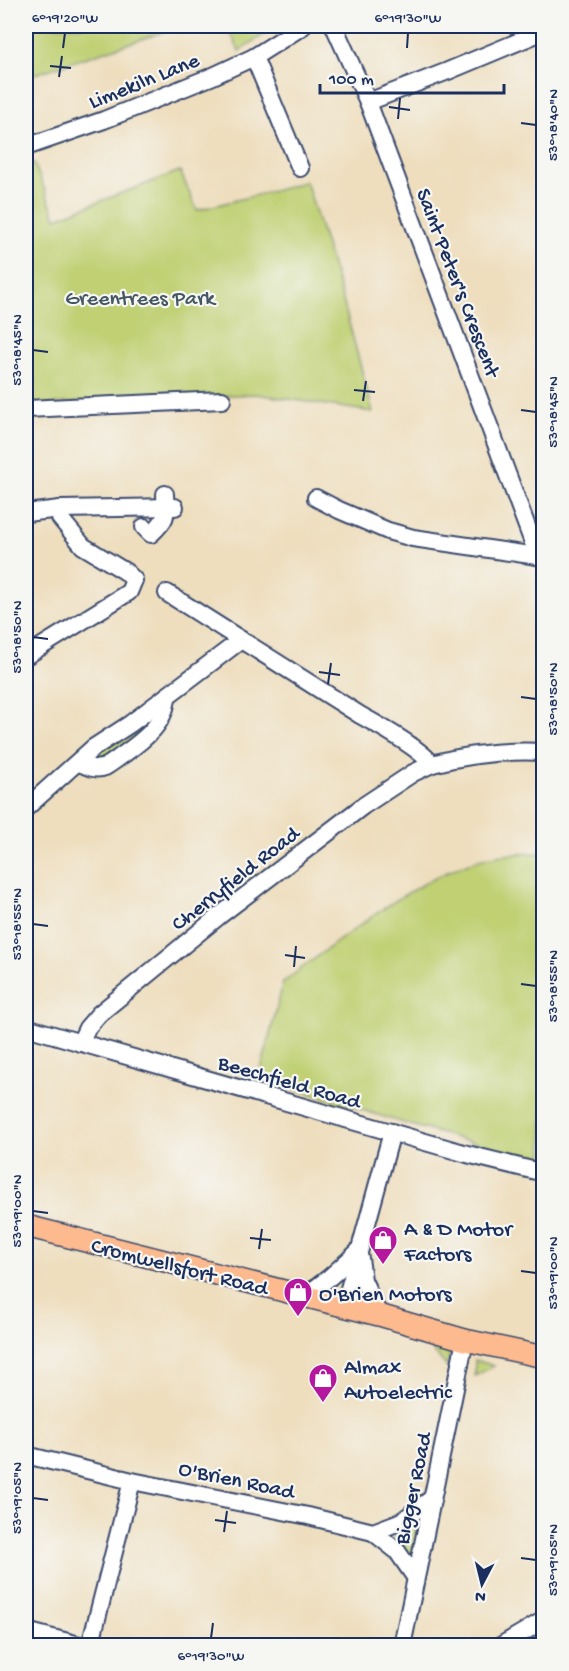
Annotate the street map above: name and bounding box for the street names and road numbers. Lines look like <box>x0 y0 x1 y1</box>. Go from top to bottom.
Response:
street label: Limekiln Lane <box>85 49 204 117</box>
street label: Saint Peter's Crescent <box>408 186 505 383</box>
street label: Cherryfield Road <box>167 821 307 938</box>
street label: Beechfield Road <box>214 1051 365 1117</box>
street label: Cromwellsfort Road <box>88 1234 272 1304</box>
street label: Bigger Road <box>390 1429 440 1548</box>
street label: O'Brien Road <box>176 1457 298 1507</box>

